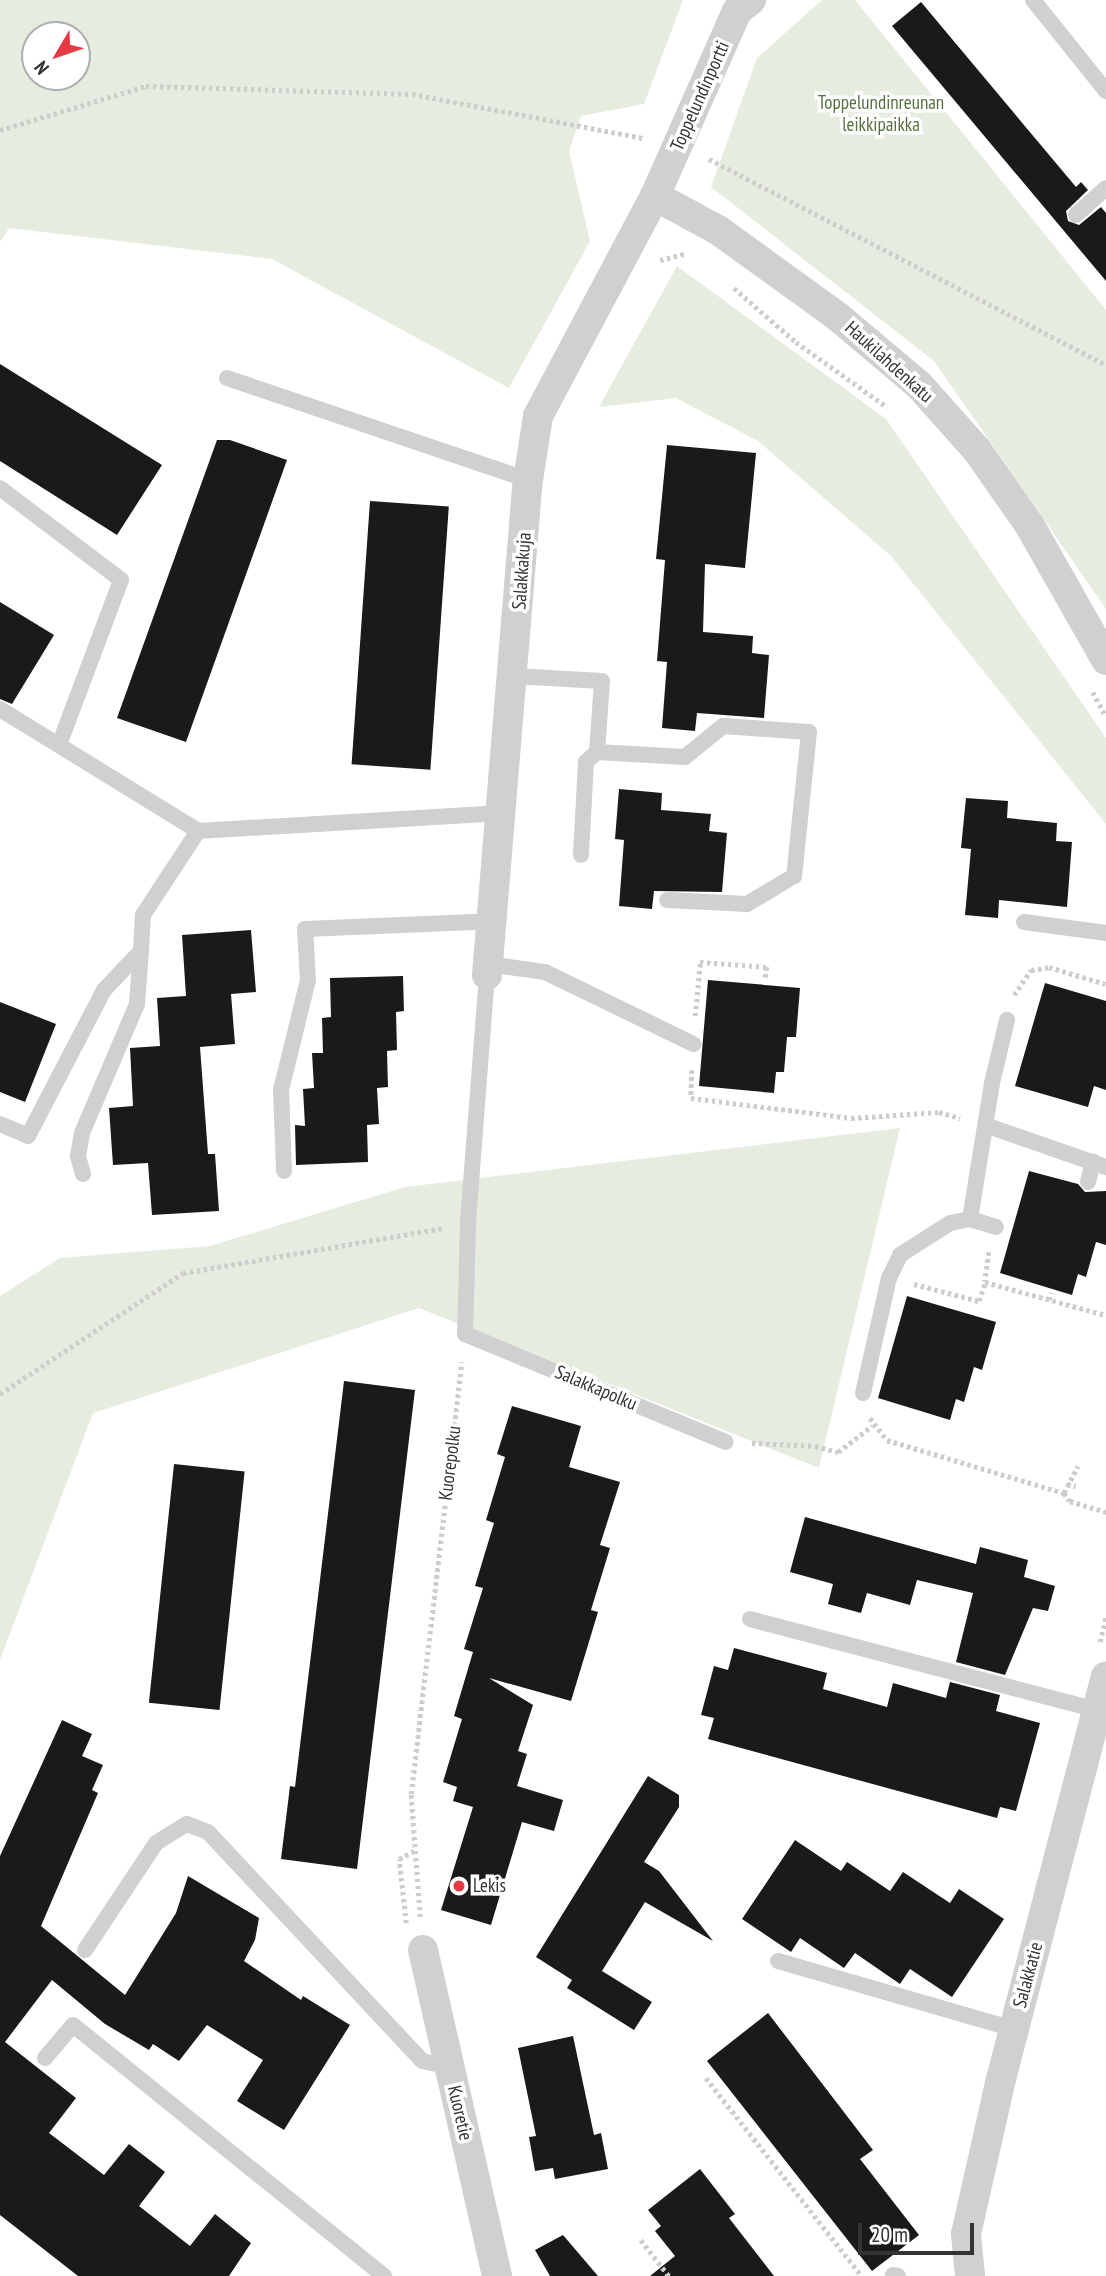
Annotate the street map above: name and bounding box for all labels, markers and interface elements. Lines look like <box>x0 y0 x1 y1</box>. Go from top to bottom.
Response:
north arrow <box>21 21 91 91</box>
street label: Toppelundinportti <box>666 38 734 154</box>
text: N <box>29 56 54 80</box>
park label: Toppelundinreunan leikkipaikka <box>818 92 944 136</box>
street label: Haukilahdenkatu <box>840 316 938 408</box>
street label: Salakkakuja <box>508 532 536 610</box>
street label: Salakkapolku <box>552 1361 640 1415</box>
street label: Kuorepolku <box>434 1424 466 1502</box>
place label: Lekis <box>473 1875 506 1897</box>
marker: Lekis <box>451 1878 467 1894</box>
street label: Salakkatie <box>1008 1940 1048 2010</box>
street label: Kuoretie <box>443 2083 477 2143</box>
scale bar <box>861 2210 976 2254</box>
text: 20 m <box>871 2221 908 2248</box>

